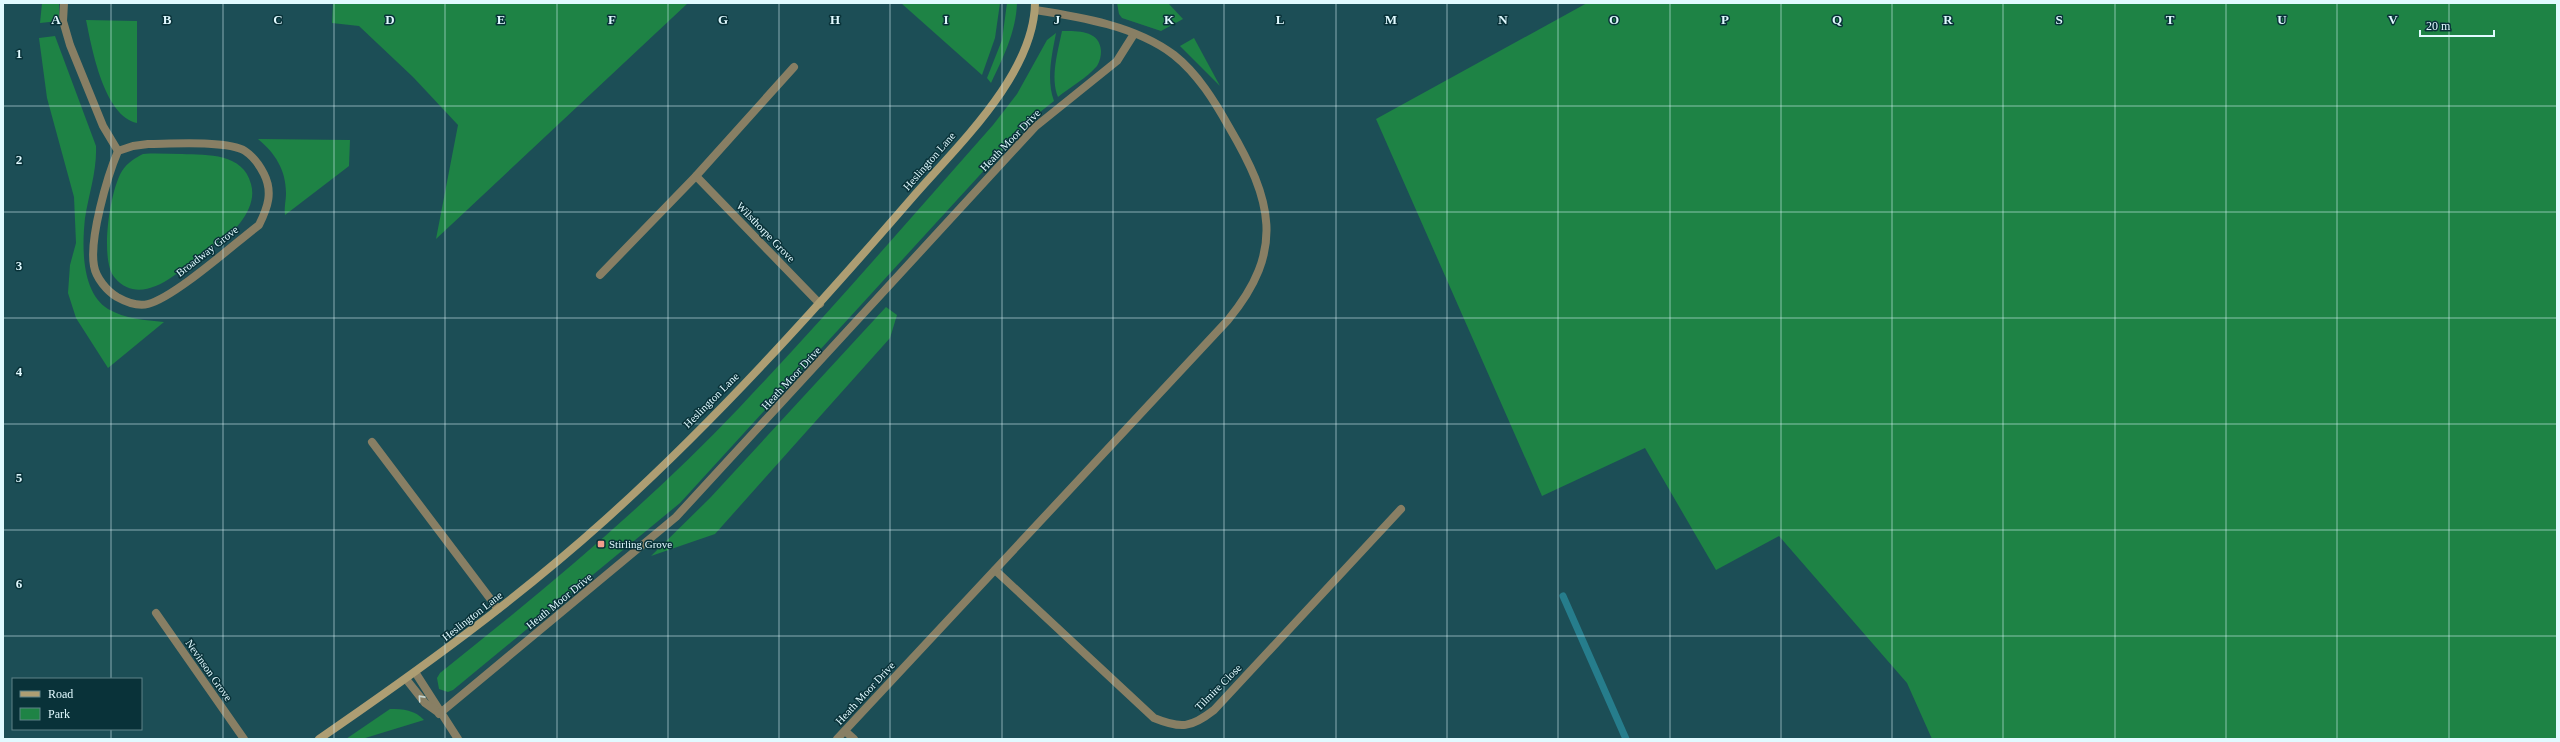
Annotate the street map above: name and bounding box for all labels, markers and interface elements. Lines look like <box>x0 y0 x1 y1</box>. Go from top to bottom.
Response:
text: A <box>51 12 61 27</box>
text: B <box>163 12 172 27</box>
text: C <box>273 12 283 27</box>
text: D <box>385 12 395 27</box>
text: E <box>497 12 505 27</box>
text: F <box>608 12 616 27</box>
text: G <box>718 12 728 27</box>
text: H <box>830 12 840 27</box>
text: I <box>943 12 949 27</box>
text: J <box>1054 12 1061 27</box>
text: K <box>1164 12 1175 27</box>
text: L <box>1276 12 1285 27</box>
text: M <box>1385 12 1397 27</box>
text: N <box>1498 12 1508 27</box>
text: O <box>1609 12 1619 27</box>
text: P <box>1721 12 1729 27</box>
text: Q <box>1832 12 1842 27</box>
text: R <box>1943 12 1953 27</box>
text: S <box>2055 12 2063 27</box>
text: T <box>2166 12 2175 27</box>
text: U <box>2277 12 2287 27</box>
text: V <box>2388 12 2398 27</box>
scale bar <box>2420 12 2494 38</box>
text: 20 m <box>2426 19 2451 33</box>
text: 1 <box>16 46 22 61</box>
street label: Heath Moor Drive <box>977 107 1043 173</box>
street label: Heslington Lane <box>901 129 958 192</box>
text: 2 <box>16 152 22 167</box>
street label: Wilsthorpe Grove <box>734 200 798 265</box>
street label: Broadway Grove <box>174 223 241 279</box>
text: 3 <box>16 258 23 273</box>
street label: Heath Moor Drive <box>759 344 823 412</box>
text: 4 <box>16 364 23 379</box>
street label: Heslington Lane <box>681 370 741 430</box>
text: 5 <box>16 470 23 485</box>
place label: Stirling Grove <box>609 538 672 550</box>
marker: Stirling Grove <box>596 539 606 549</box>
street label: Heath Moor Drive <box>524 571 594 631</box>
text: 6 <box>16 576 23 591</box>
street label: Heslington Lane <box>440 589 505 643</box>
street label: Nevinson Grove <box>183 637 235 703</box>
street label: Heath Moor Drive <box>833 659 897 727</box>
street label: Tilmire Close <box>1192 661 1244 713</box>
legend <box>12 678 142 730</box>
text: Road <box>48 687 73 701</box>
one-way arrow <box>418 695 426 703</box>
text: Park <box>48 707 70 721</box>

